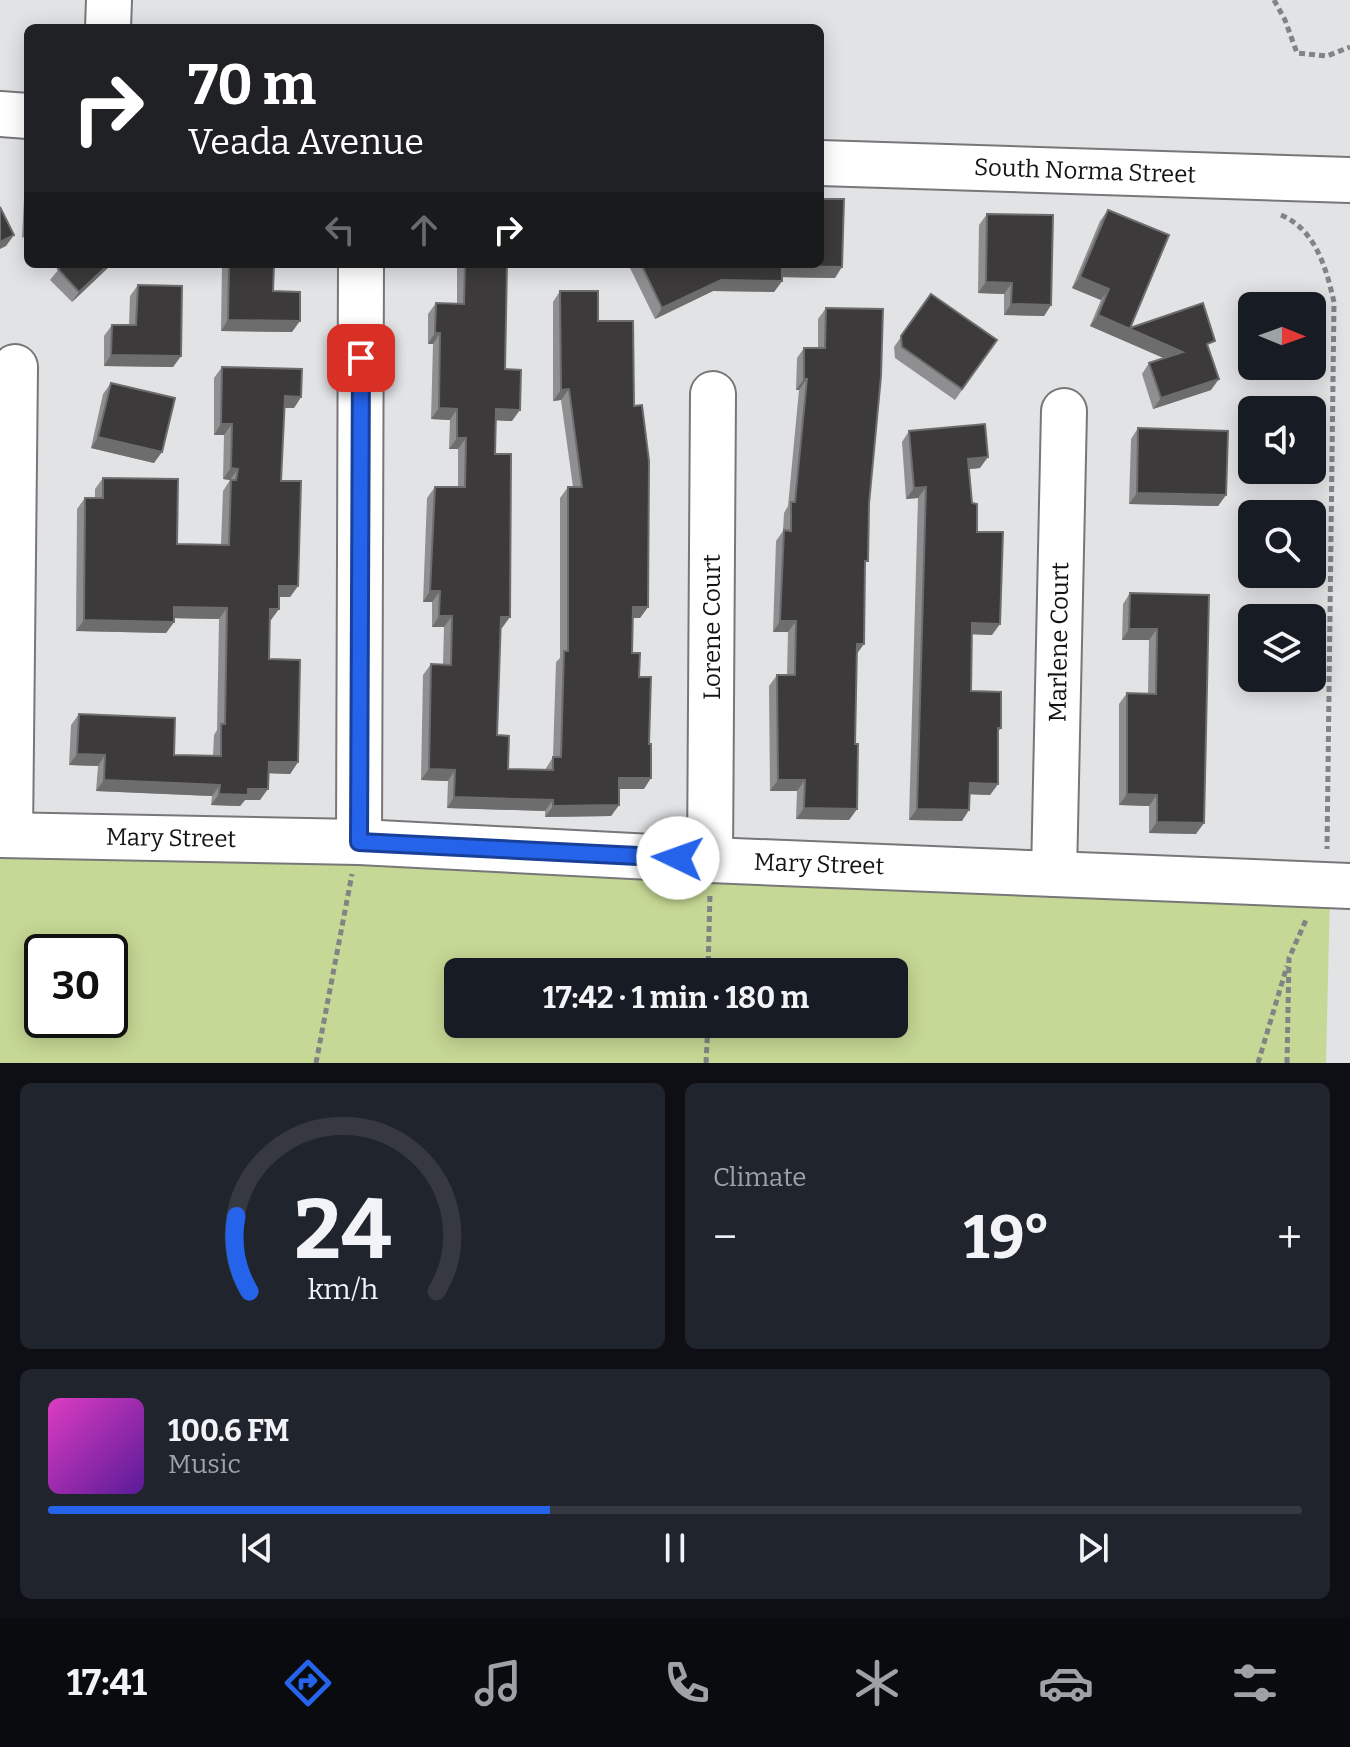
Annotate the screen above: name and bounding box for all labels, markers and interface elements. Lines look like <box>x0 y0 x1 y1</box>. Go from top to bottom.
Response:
text: 70 m <box>188 52 316 119</box>
icon: right <box>56 56 160 160</box>
text: Veada Avenue <box>188 120 424 164</box>
street label: South Norma Street <box>973 153 1197 189</box>
icon: left <box>318 208 362 252</box>
icon: ahead <box>402 208 446 252</box>
icon: right <box>486 208 530 252</box>
north arrow <box>1238 292 1326 380</box>
map controls <box>1238 292 1326 692</box>
pin <box>327 324 395 392</box>
icon: arrive <box>339 336 383 380</box>
button: sound <box>1238 396 1326 484</box>
button: search <box>1238 500 1326 588</box>
street label: Lorene Court <box>698 554 726 700</box>
street label: Marlene Court <box>1044 561 1074 722</box>
button: layers <box>1238 604 1326 692</box>
position arrow <box>636 816 720 900</box>
street label: Mary Street <box>106 823 237 853</box>
street label: Mary Street <box>753 848 885 880</box>
speed limit sign: 30 <box>24 934 128 1038</box>
text: 17:42 · 1 min · 180 m <box>543 980 809 1016</box>
text: Climate <box>713 1162 807 1193</box>
text: 24 <box>294 1180 391 1280</box>
text: 19° <box>963 1202 1051 1274</box>
text: − <box>713 1211 737 1264</box>
text: + <box>1277 1211 1302 1264</box>
text: km/h <box>307 1272 378 1307</box>
text: 100.6 FM <box>168 1413 290 1449</box>
text: Music <box>168 1449 241 1480</box>
icon: previous <box>235 1526 279 1570</box>
icon: pause <box>653 1526 697 1570</box>
icon: next <box>1071 1526 1115 1570</box>
icon: directions <box>280 1655 336 1711</box>
icon: music <box>470 1655 526 1711</box>
icon: phone <box>659 1655 715 1711</box>
icon: climate <box>849 1655 905 1711</box>
icon: car <box>1038 1655 1094 1711</box>
icon: filters <box>1227 1655 1283 1711</box>
text: 17:41 <box>67 1661 147 1705</box>

